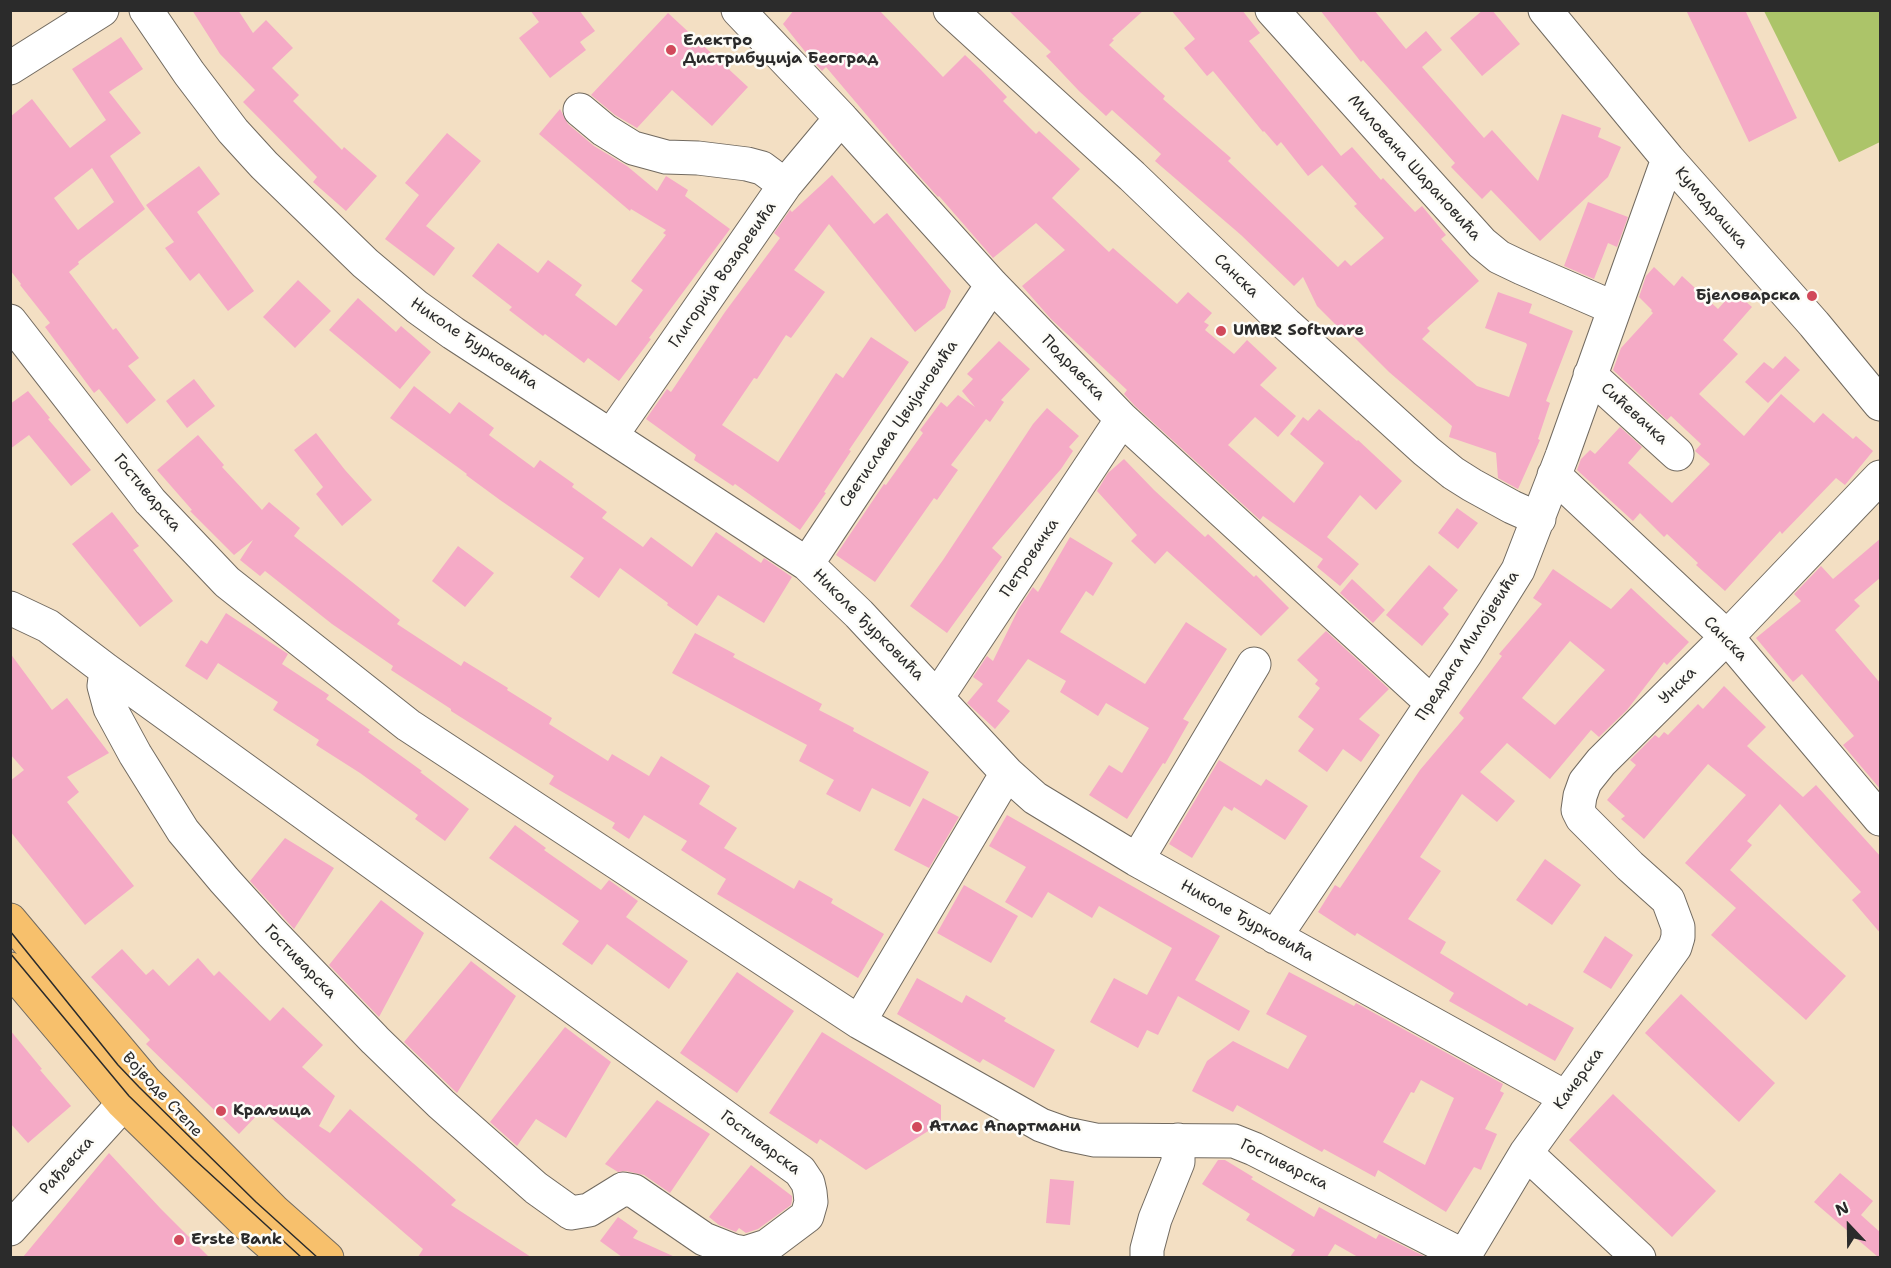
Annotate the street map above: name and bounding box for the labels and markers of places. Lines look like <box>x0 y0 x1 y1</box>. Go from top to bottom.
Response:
place label: Електро Дистрибуција Београд <box>683 31 878 69</box>
marker: Електро Дистрибуција Београд <box>664 43 678 57</box>
place label: Бјеловарска <box>1696 286 1800 306</box>
marker: Бјеловарска <box>1805 289 1819 303</box>
place label: UMBR Software <box>1233 321 1364 341</box>
marker: UMBR Software <box>1214 324 1228 338</box>
place label: Краљица <box>233 1101 311 1121</box>
marker: Краљица <box>214 1104 228 1118</box>
place label: Атлас Апартмани <box>929 1117 1081 1137</box>
marker: Атлас Апартмани <box>910 1120 924 1134</box>
place label: Erste Bank <box>191 1230 282 1250</box>
marker: Erste Bank <box>172 1233 186 1247</box>

